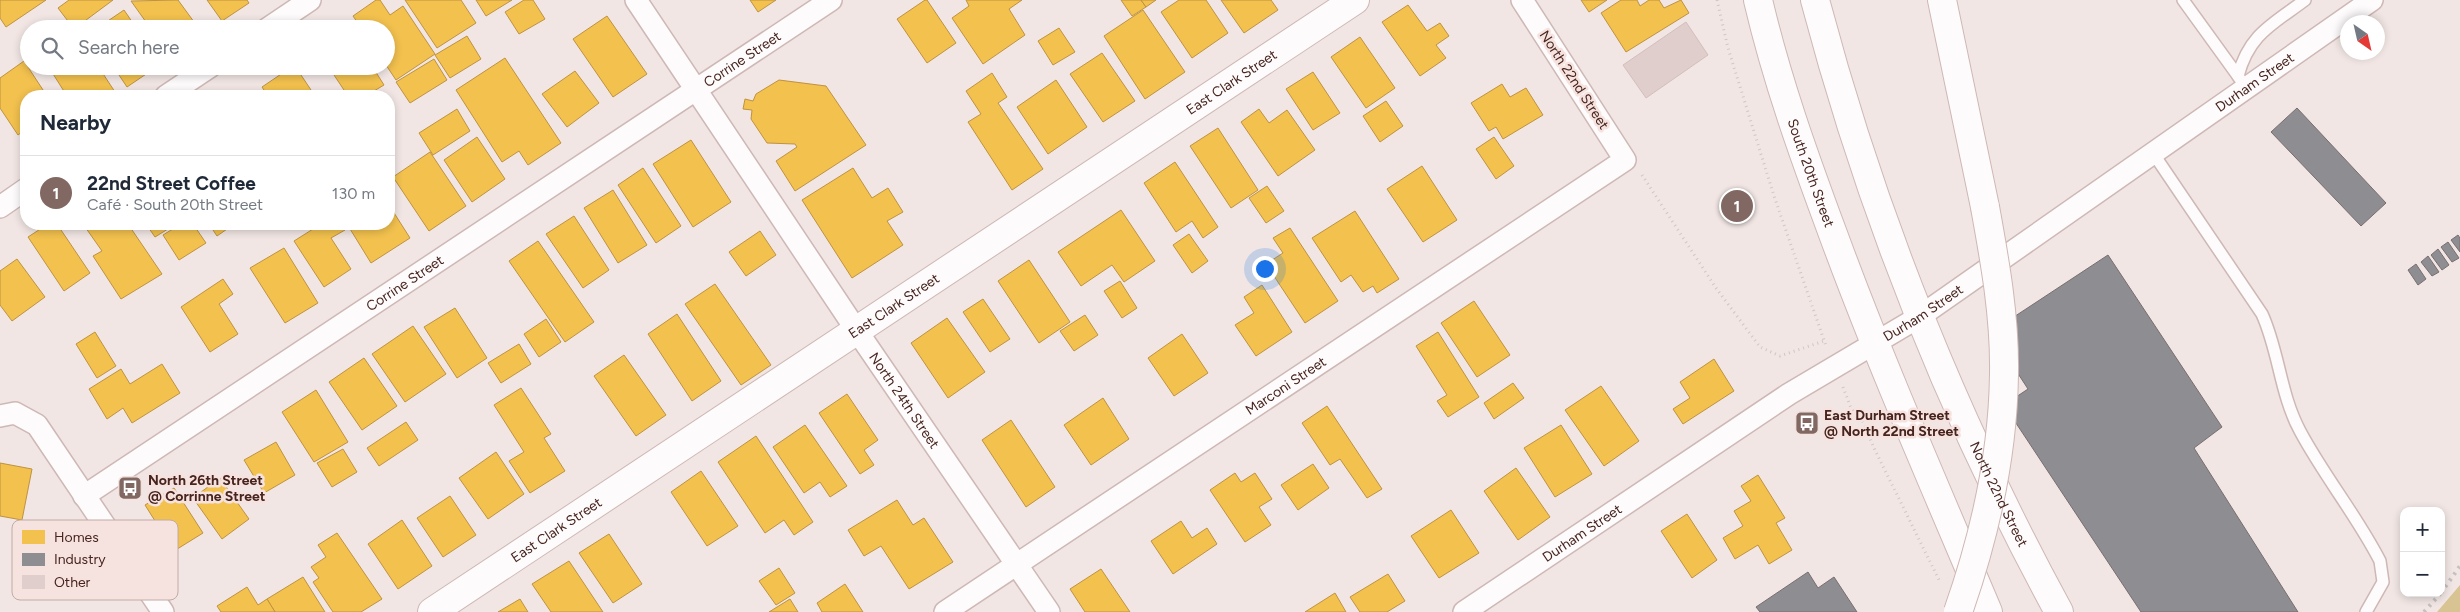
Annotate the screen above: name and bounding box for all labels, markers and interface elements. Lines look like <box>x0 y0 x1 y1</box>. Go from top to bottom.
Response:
north arrow <box>2340 15 2385 60</box>
search box <box>20 20 395 75</box>
street label: Corrine Street <box>700 27 784 91</box>
street label: North 22nd Street <box>1536 27 1612 133</box>
icon: search <box>38 34 66 62</box>
text: Search here <box>78 36 180 59</box>
street label: East Clark Street <box>1183 46 1280 118</box>
street label: Durham Street <box>2212 49 2297 115</box>
text: Nearby <box>40 110 111 135</box>
street label: South 20th Street <box>1784 117 1838 229</box>
text: 22nd Street Coffee <box>87 172 256 195</box>
text: 1 <box>53 184 59 203</box>
text: 130 m <box>332 184 375 203</box>
pin: 1 <box>1721 187 1753 225</box>
text: Café · South 20th Street <box>87 195 263 214</box>
street label: Corrine Street <box>363 251 447 315</box>
your location <box>1252 256 1278 282</box>
street label: East Clark Street <box>845 270 942 342</box>
street label: Durham Street <box>1880 281 1966 345</box>
street label: North 24th Street <box>866 349 943 452</box>
street label: Marconi Street <box>1242 353 1329 418</box>
place label: East Durham Street @ North 22nd Street <box>1824 407 1959 440</box>
bus stop icon: East Durham Street @ North 22nd Street <box>1794 410 1820 436</box>
street label: North 22nd Street <box>1966 439 2032 549</box>
place label: North 26th Street @ Corrinne Street <box>148 472 266 505</box>
bus stop icon: North 26th Street @ Corrinne Street <box>117 475 143 501</box>
street label: East Clark Street <box>508 493 605 566</box>
street label: Durham Street <box>1539 500 1625 566</box>
map controls <box>2400 507 2445 597</box>
button: + <box>2400 507 2445 552</box>
legend <box>12 520 178 600</box>
text: Homes <box>54 529 99 546</box>
text: Industry <box>54 551 106 568</box>
button: − <box>2400 552 2445 597</box>
text: Other <box>54 574 91 591</box>

